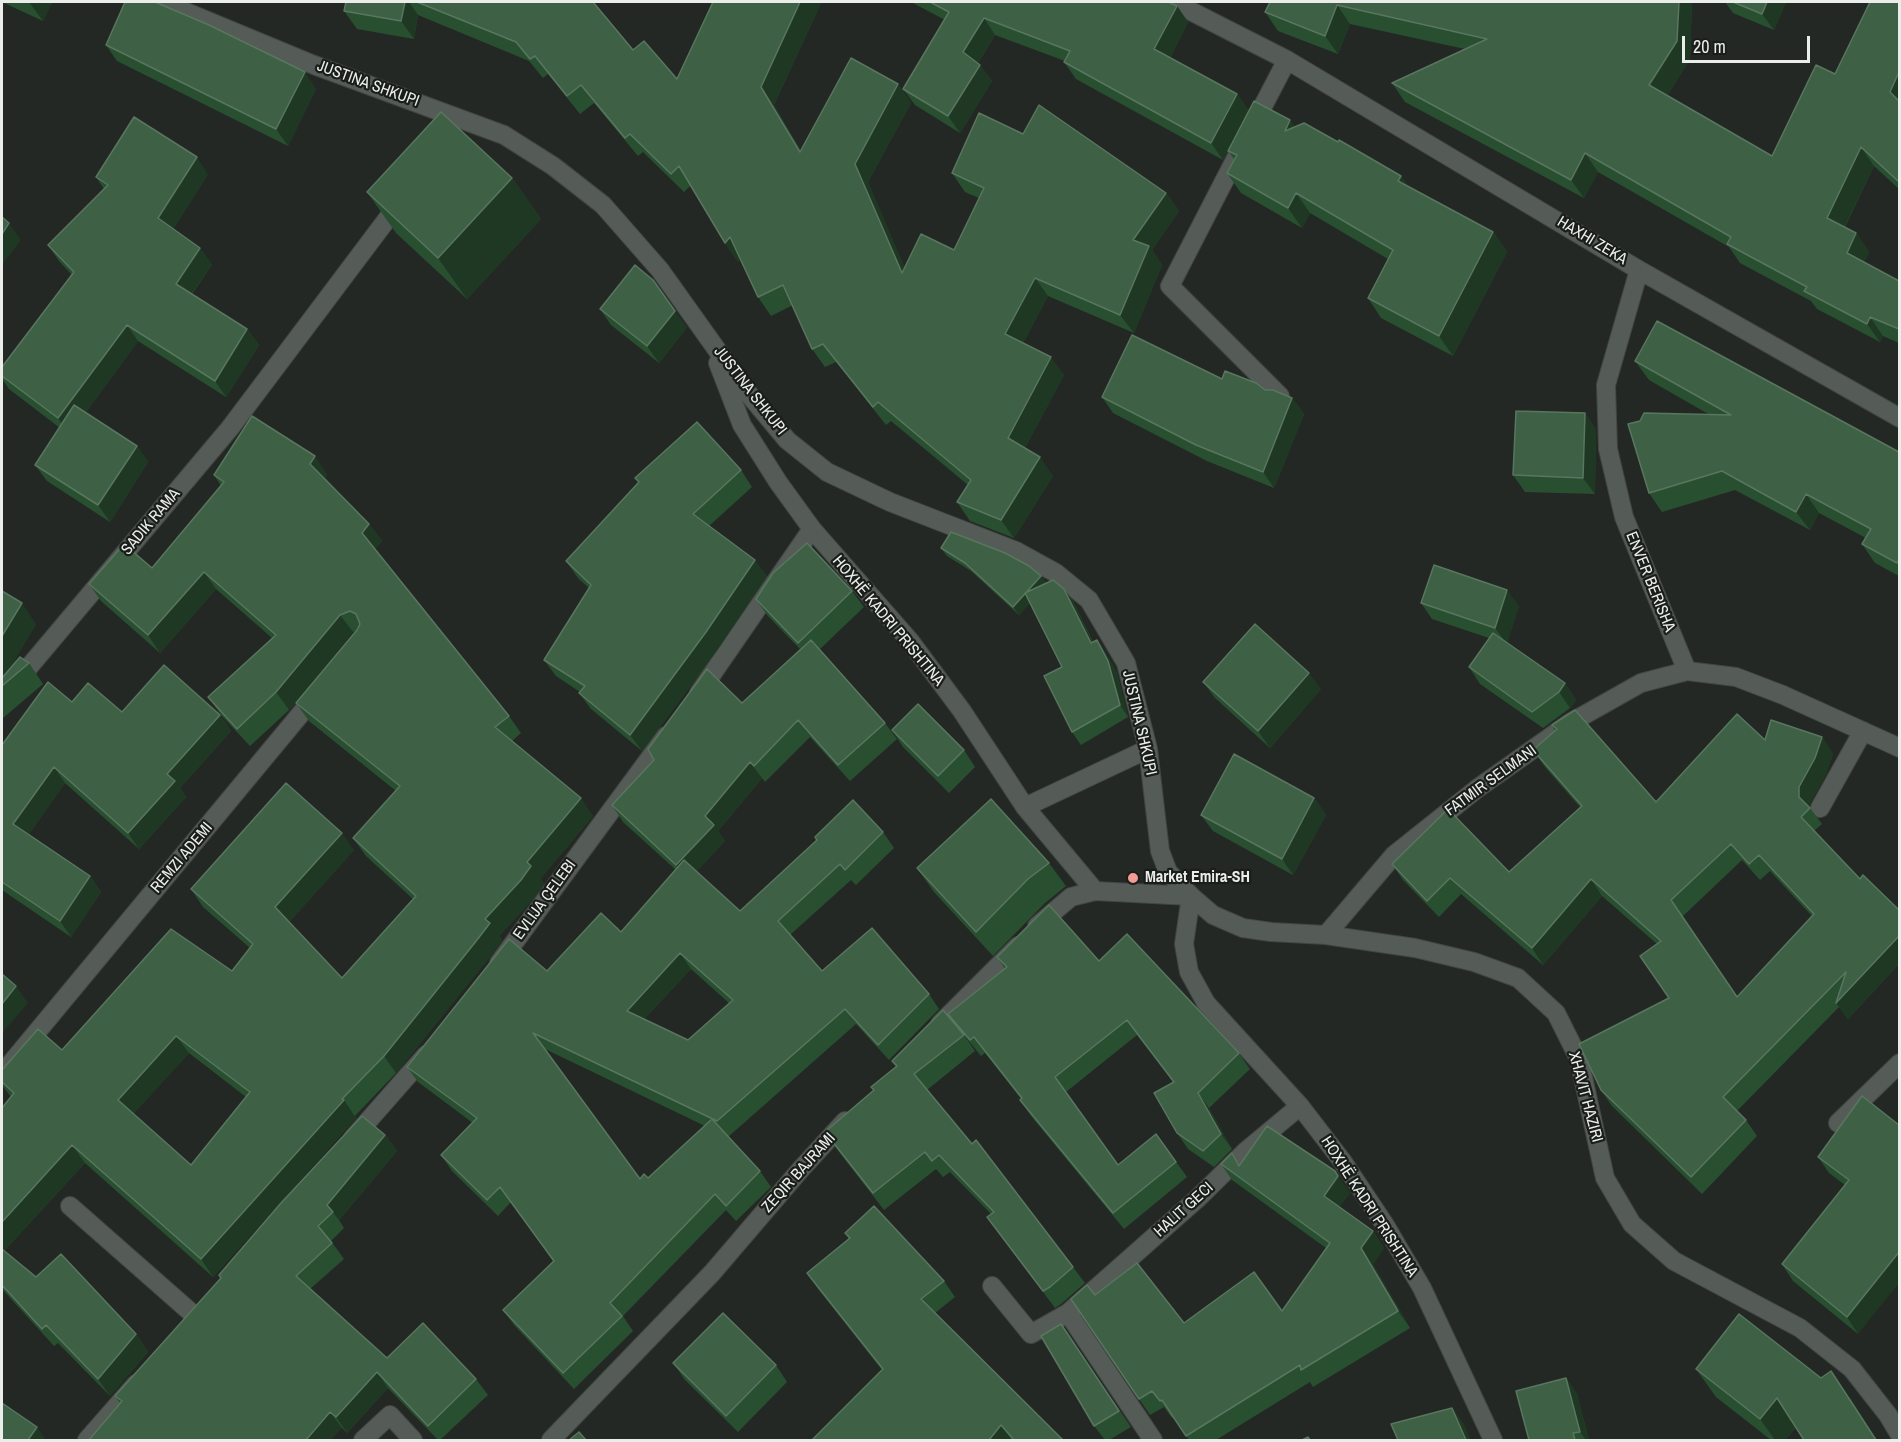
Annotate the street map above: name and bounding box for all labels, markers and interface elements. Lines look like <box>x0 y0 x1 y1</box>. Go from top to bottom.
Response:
scale bar <box>1685 24 1812 62</box>
text: 20 m <box>1693 34 1726 59</box>
street label: JUSTINA SHKUPI <box>314 57 422 111</box>
street label: HAXHI ZEKA <box>1554 213 1630 269</box>
street label: JUSTINA SHKUPI <box>709 343 791 439</box>
street label: SADIK RAMA <box>118 485 184 559</box>
street label: ENVER BERISHA <box>1621 529 1679 635</box>
street label: HOXHË KADRI PRISHTINA <box>828 552 948 690</box>
street label: JUSTINA SHKUPI <box>1118 669 1160 777</box>
street label: FATMIR SELMANI <box>1442 741 1540 821</box>
street label: REMZI ADEMI <box>147 819 217 897</box>
street label: EVLIJA ÇELEBI <box>510 856 580 944</box>
place label: Market Emira-SH <box>1145 868 1250 888</box>
marker: Market Emira-SH <box>1126 871 1140 885</box>
street label: XHAVIT HAZIRI <box>1564 1050 1606 1144</box>
street label: ZEQIR BAJRAMI <box>758 1129 840 1217</box>
street label: HOXHË KADRI PRISHTINA <box>1316 1133 1422 1281</box>
street label: HALIT GECI <box>1150 1178 1218 1242</box>

